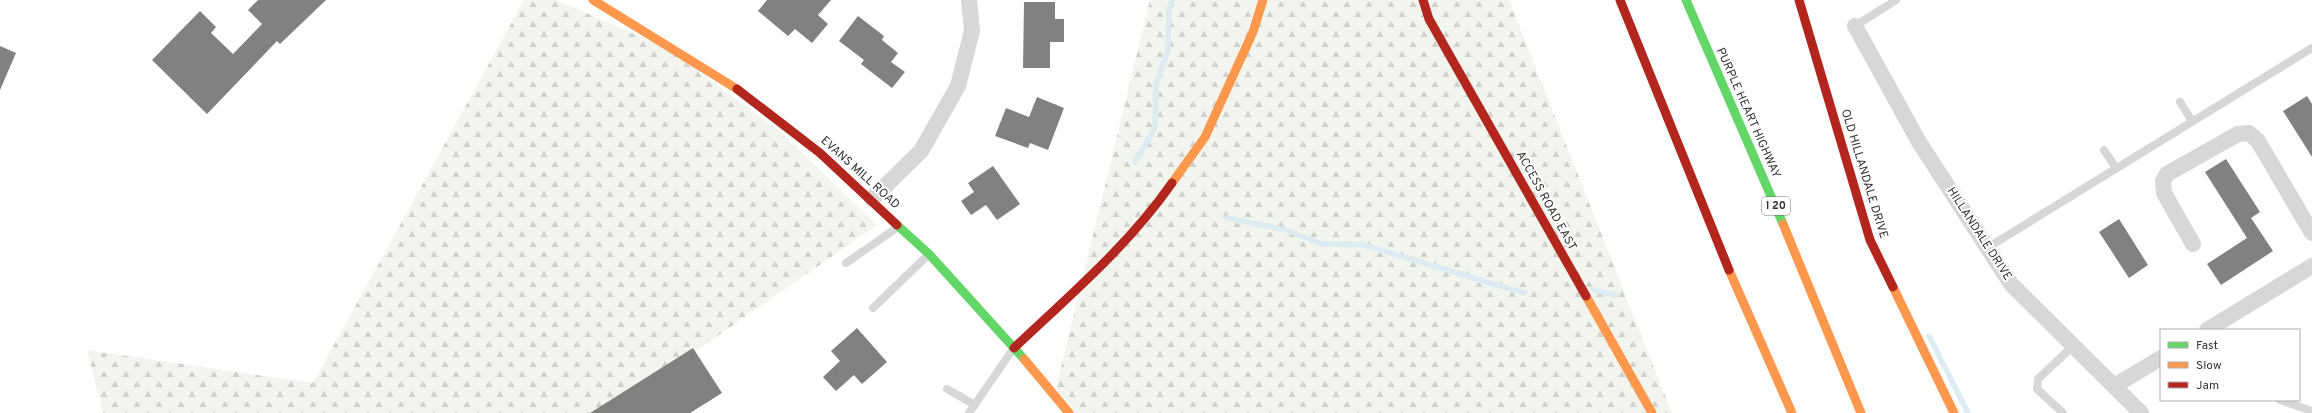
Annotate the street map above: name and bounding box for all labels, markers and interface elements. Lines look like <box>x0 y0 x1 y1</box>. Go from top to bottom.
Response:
street label: PURPLE HEART HIGHWAY <box>1712 45 1784 181</box>
street label: OLD HILLANDALE DRIVE <box>1837 107 1891 241</box>
street label: EVANS MILL ROAD <box>817 133 903 213</box>
street label: ACCESS ROAD EAST <box>1512 148 1580 254</box>
street label: HILLANDALE DRIVE <box>1943 184 2015 284</box>
road number: I 20 <box>1762 197 1790 215</box>
legend <box>2160 329 2300 401</box>
text: Fast <box>2196 338 2218 354</box>
text: Slow <box>2196 358 2222 374</box>
text: Jam <box>2196 378 2219 394</box>

